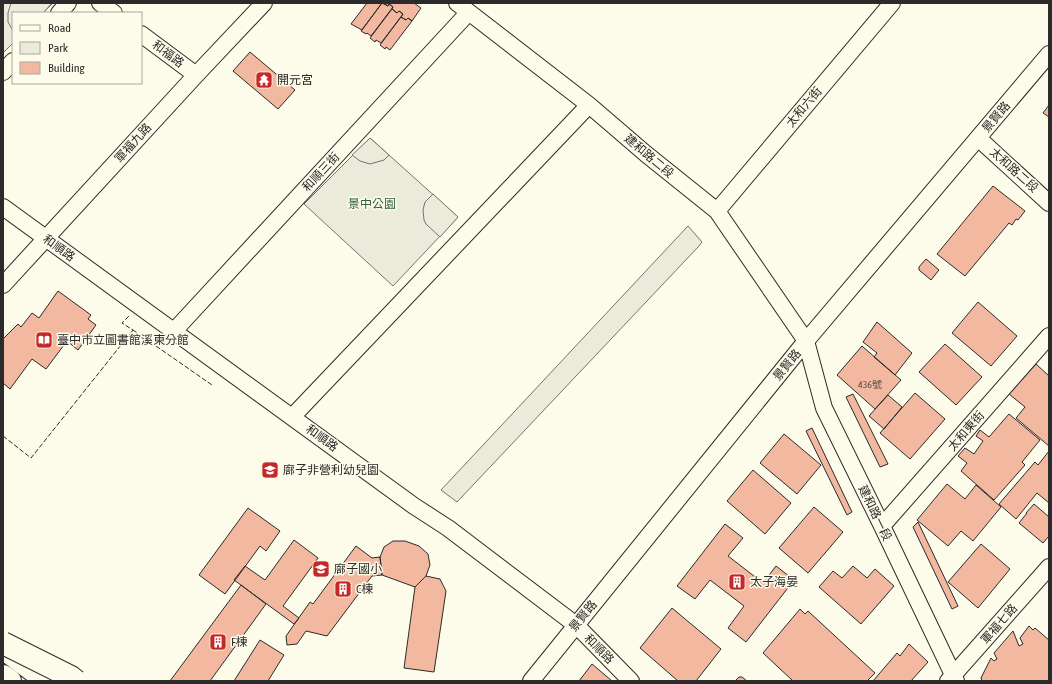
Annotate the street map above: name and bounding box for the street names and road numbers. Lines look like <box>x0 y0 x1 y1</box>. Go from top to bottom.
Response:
street label: 和福路 <box>149 38 187 70</box>
street label: 太和六街 <box>783 84 825 130</box>
street label: 景賢路 <box>979 99 1013 135</box>
street label: 軍福九路 <box>112 120 154 166</box>
street label: 建和路二段 <box>622 131 676 181</box>
street label: 太和路二段 <box>987 145 1041 195</box>
street label: 和順三街 <box>300 150 342 194</box>
street label: 和順路 <box>40 232 78 264</box>
street label: 景賢路 <box>770 347 804 383</box>
street label: 太和東街 <box>945 408 987 454</box>
street label: 和順路 <box>303 422 341 454</box>
street label: 建和路一段 <box>856 483 894 543</box>
street label: 景賢路 <box>566 598 600 634</box>
street label: 軍福七路 <box>978 601 1020 647</box>
street label: 和順路 <box>581 631 617 667</box>

